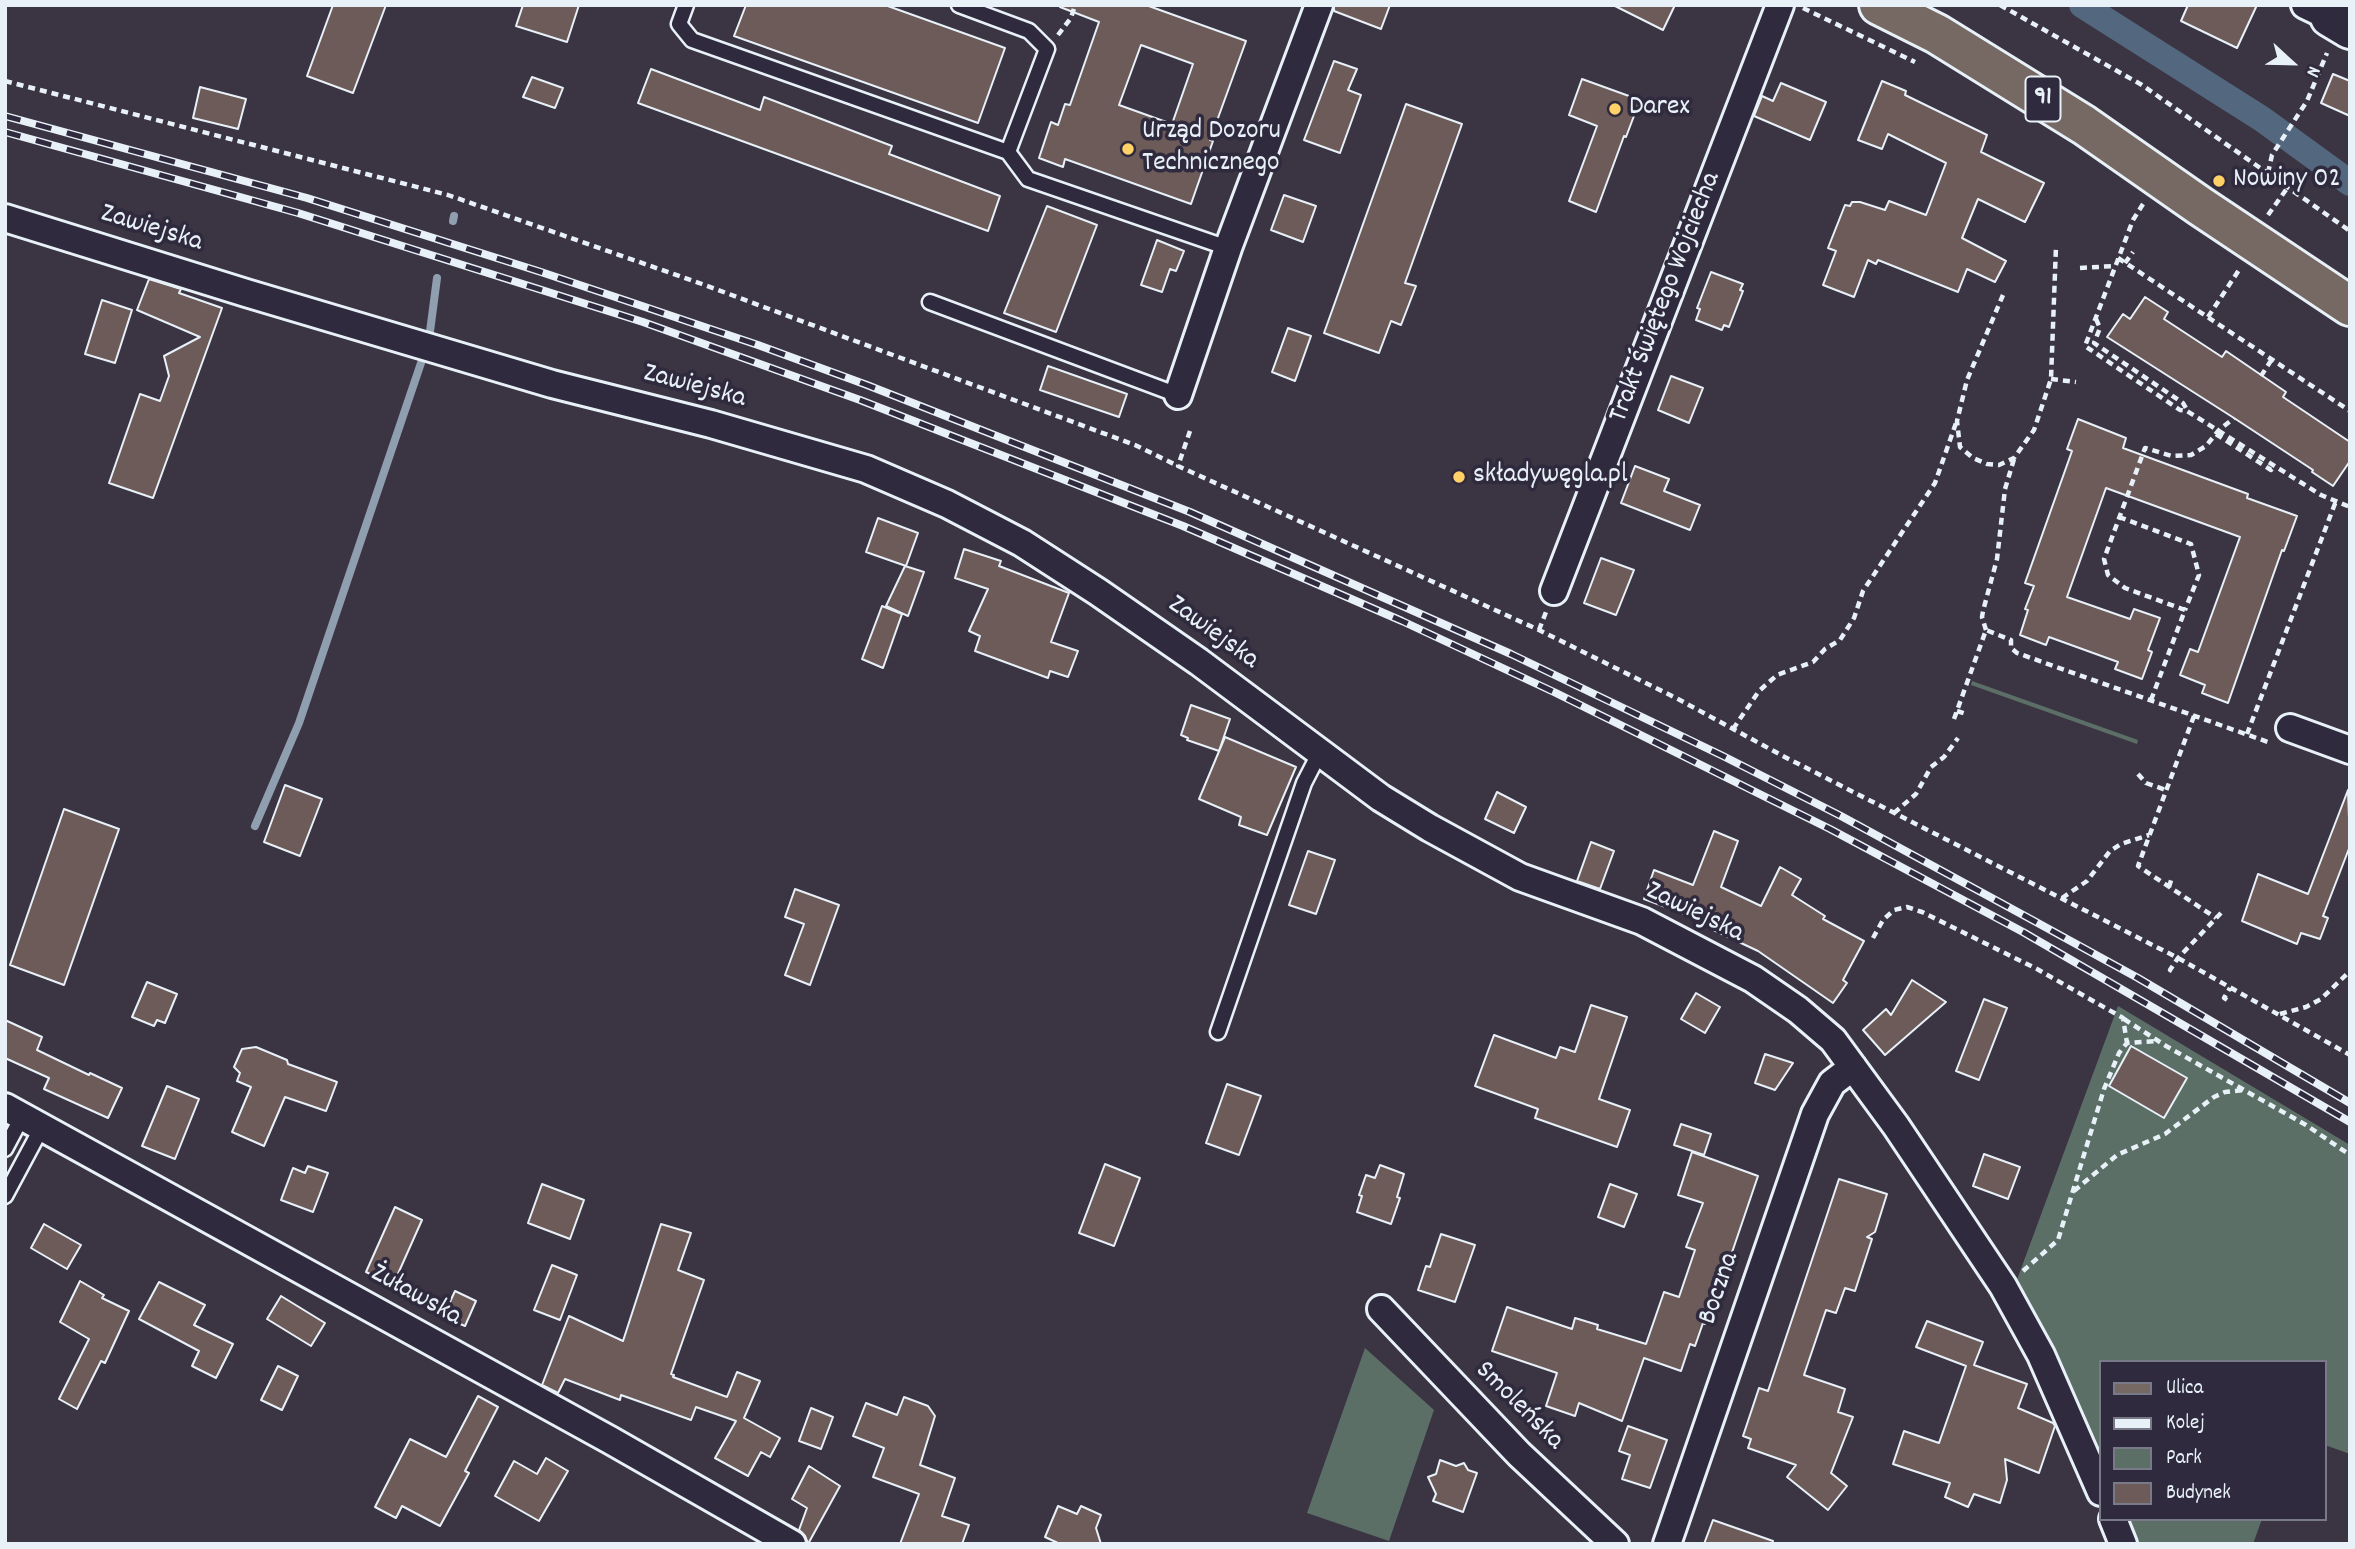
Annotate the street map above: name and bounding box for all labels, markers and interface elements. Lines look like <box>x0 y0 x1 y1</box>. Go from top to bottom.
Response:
north arrow <box>2257 28 2327 98</box>
text: N <box>2298 62 2326 80</box>
road number: 91 <box>2025 76 2060 122</box>
place label: Darex <box>1629 92 1690 126</box>
marker: Darex <box>1607 101 1623 117</box>
place label: Urząd Dozoru Technicznego <box>1142 116 1281 182</box>
marker: Urząd Dozoru Technicznego <box>1120 141 1136 157</box>
place label: Nowiny 02 <box>2233 164 2341 198</box>
street label: Trakt Świętego Wojciecha <box>1604 168 1730 428</box>
marker: Nowiny 02 <box>2211 173 2227 189</box>
street label: Zawiejska <box>96 199 206 261</box>
street label: Zawiejska <box>639 358 749 418</box>
place label: składywęgla.pl <box>1473 460 1628 494</box>
marker: składywęgla.pl <box>1451 469 1467 485</box>
street label: Zawiejska <box>1160 590 1264 678</box>
street label: Zawiejska <box>1640 876 1748 952</box>
street label: Boczna <box>1693 1249 1749 1329</box>
street label: Żuławska <box>363 1258 467 1336</box>
street label: Smoleńska <box>1466 1355 1570 1459</box>
legend <box>2100 1360 2327 1521</box>
text: Ulica <box>2166 1374 2203 1404</box>
text: Kolej <box>2166 1409 2205 1439</box>
text: Park <box>2166 1444 2202 1474</box>
text: Budynek <box>2166 1479 2231 1509</box>

